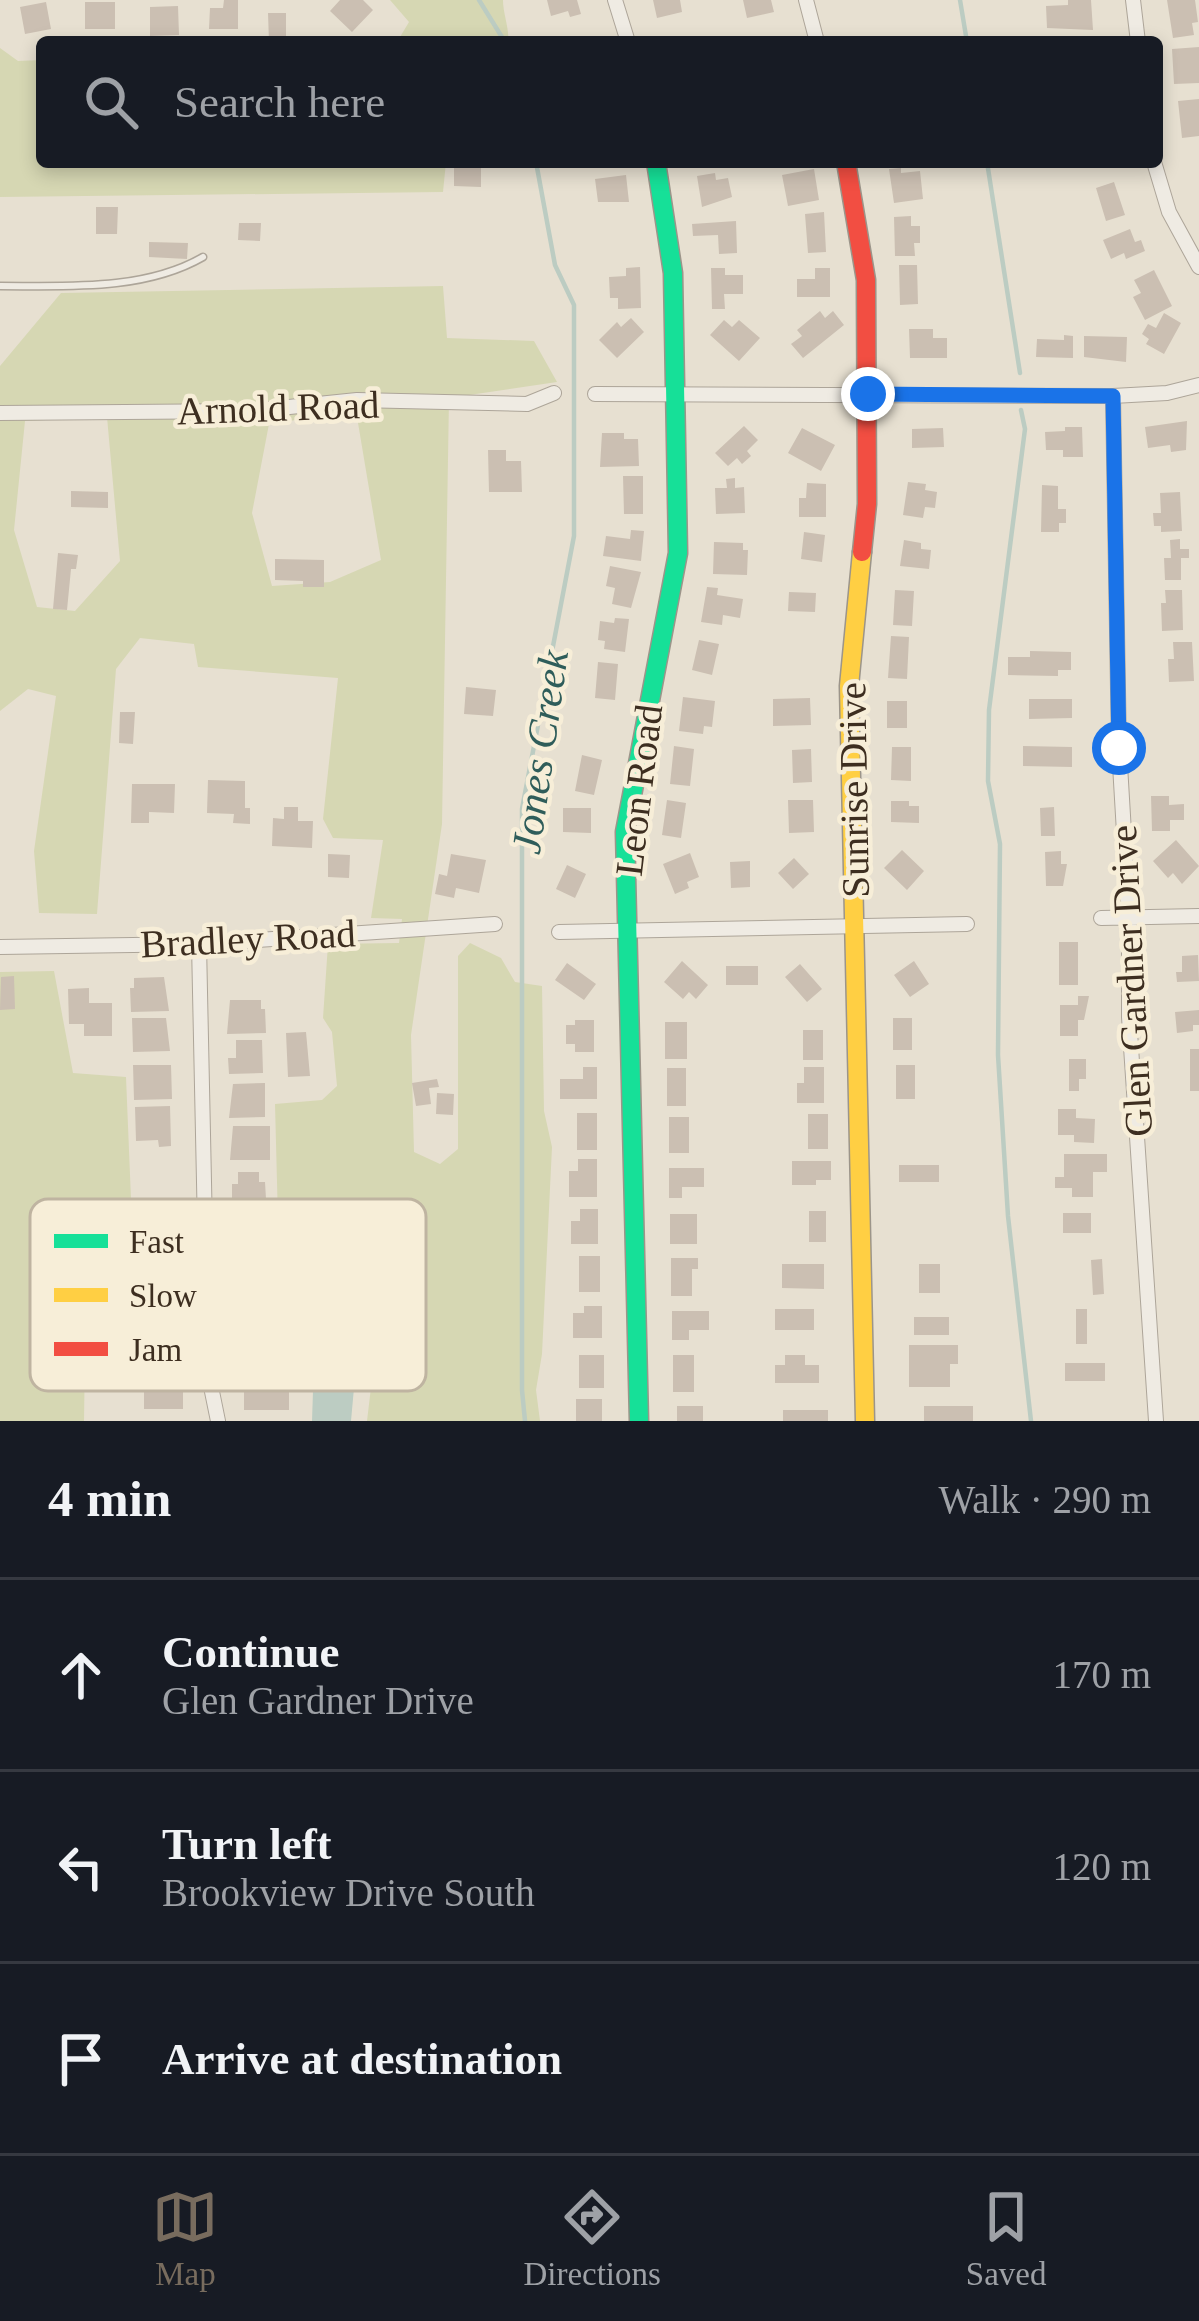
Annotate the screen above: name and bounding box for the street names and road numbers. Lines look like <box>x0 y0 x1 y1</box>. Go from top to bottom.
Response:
street label: Arnold Road <box>176 382 380 433</box>
street label: Sunrise Drive <box>830 682 877 898</box>
street label: Leon Road <box>607 701 670 878</box>
street label: Glen Gardner Drive <box>1101 824 1160 1138</box>
street label: Bradley Road <box>139 911 357 967</box>

